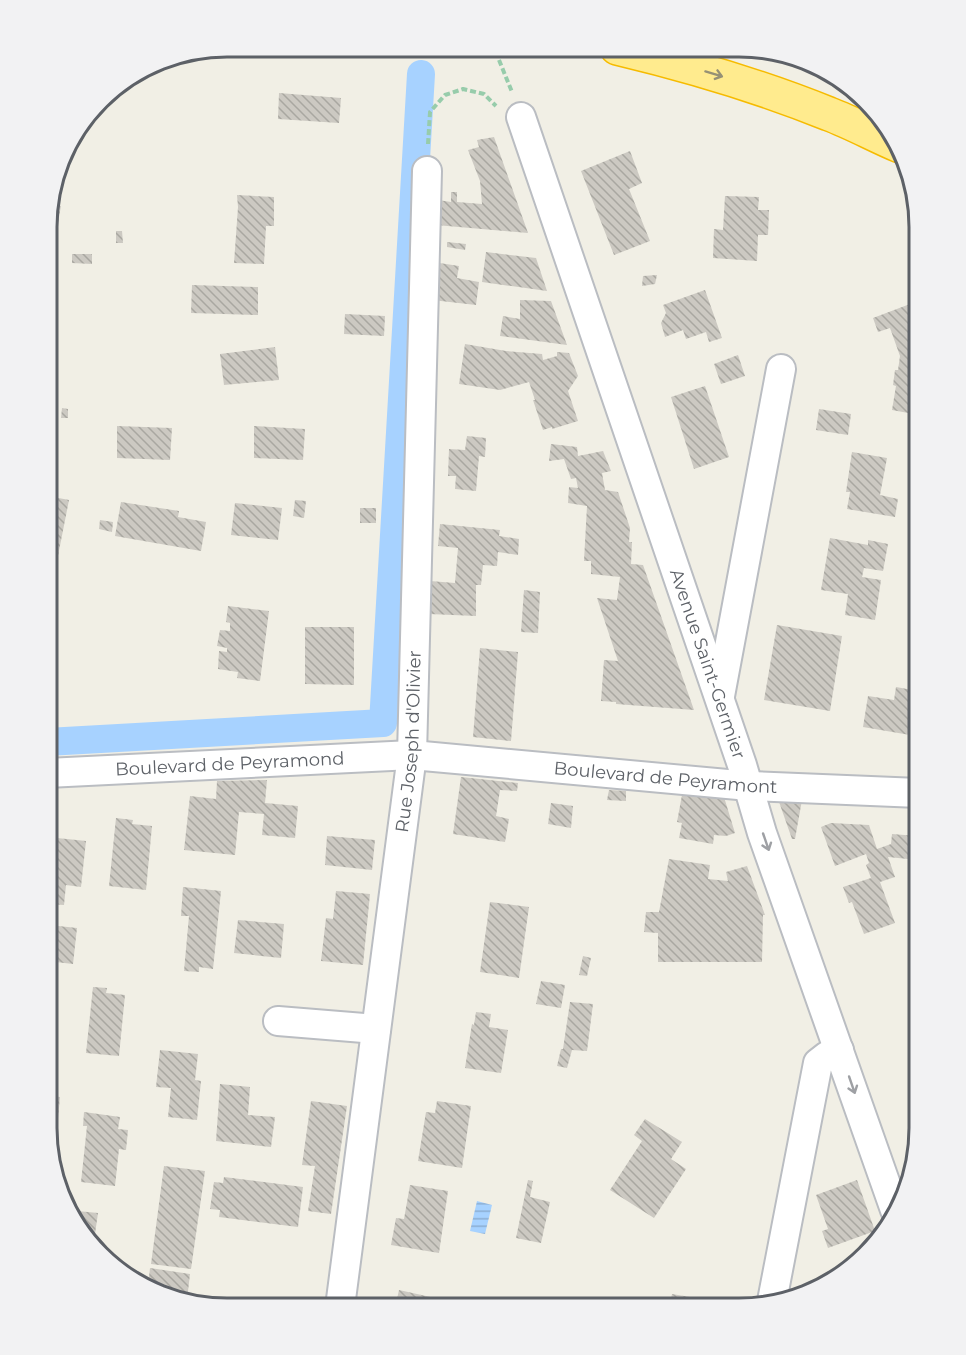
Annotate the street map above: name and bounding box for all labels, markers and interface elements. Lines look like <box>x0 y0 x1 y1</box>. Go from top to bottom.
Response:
one-way arrow <box>704 69 723 80</box>
street label: Avenue Saint-Germier <box>665 566 750 762</box>
street label: Rue Joseph d'Olivier <box>391 650 426 834</box>
street label: Boulevard de Peyramond <box>115 747 345 781</box>
street label: Boulevard de Peyramont <box>553 757 778 798</box>
one-way arrow <box>761 832 772 851</box>
one-way arrow <box>847 1075 858 1094</box>

